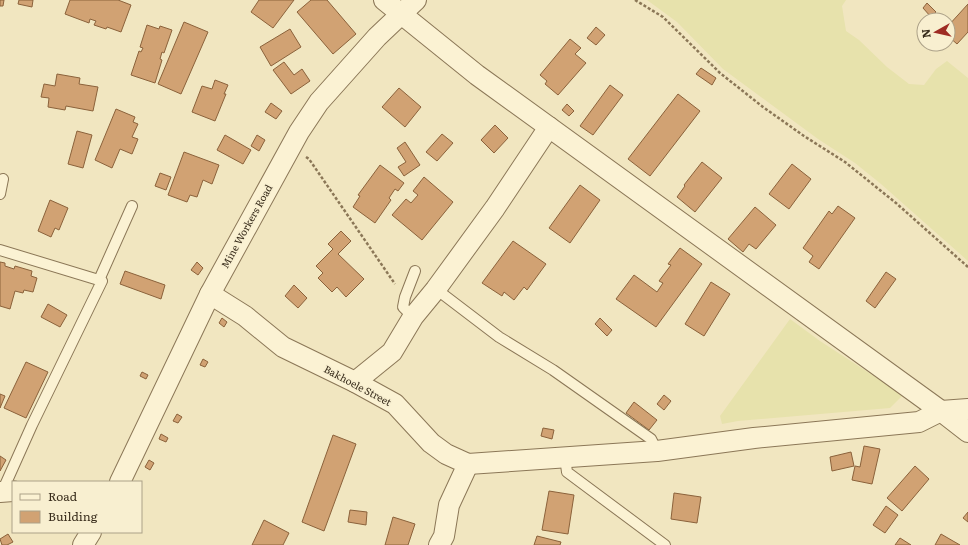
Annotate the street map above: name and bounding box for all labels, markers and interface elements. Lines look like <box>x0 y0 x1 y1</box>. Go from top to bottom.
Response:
north arrow <box>916 12 956 52</box>
text: N <box>917 28 934 39</box>
street label: Mine Workers Road <box>217 181 275 271</box>
street label: Bakhoele Street <box>322 361 394 409</box>
legend <box>12 481 142 533</box>
text: Road <box>48 487 78 505</box>
text: Building <box>48 507 98 525</box>

